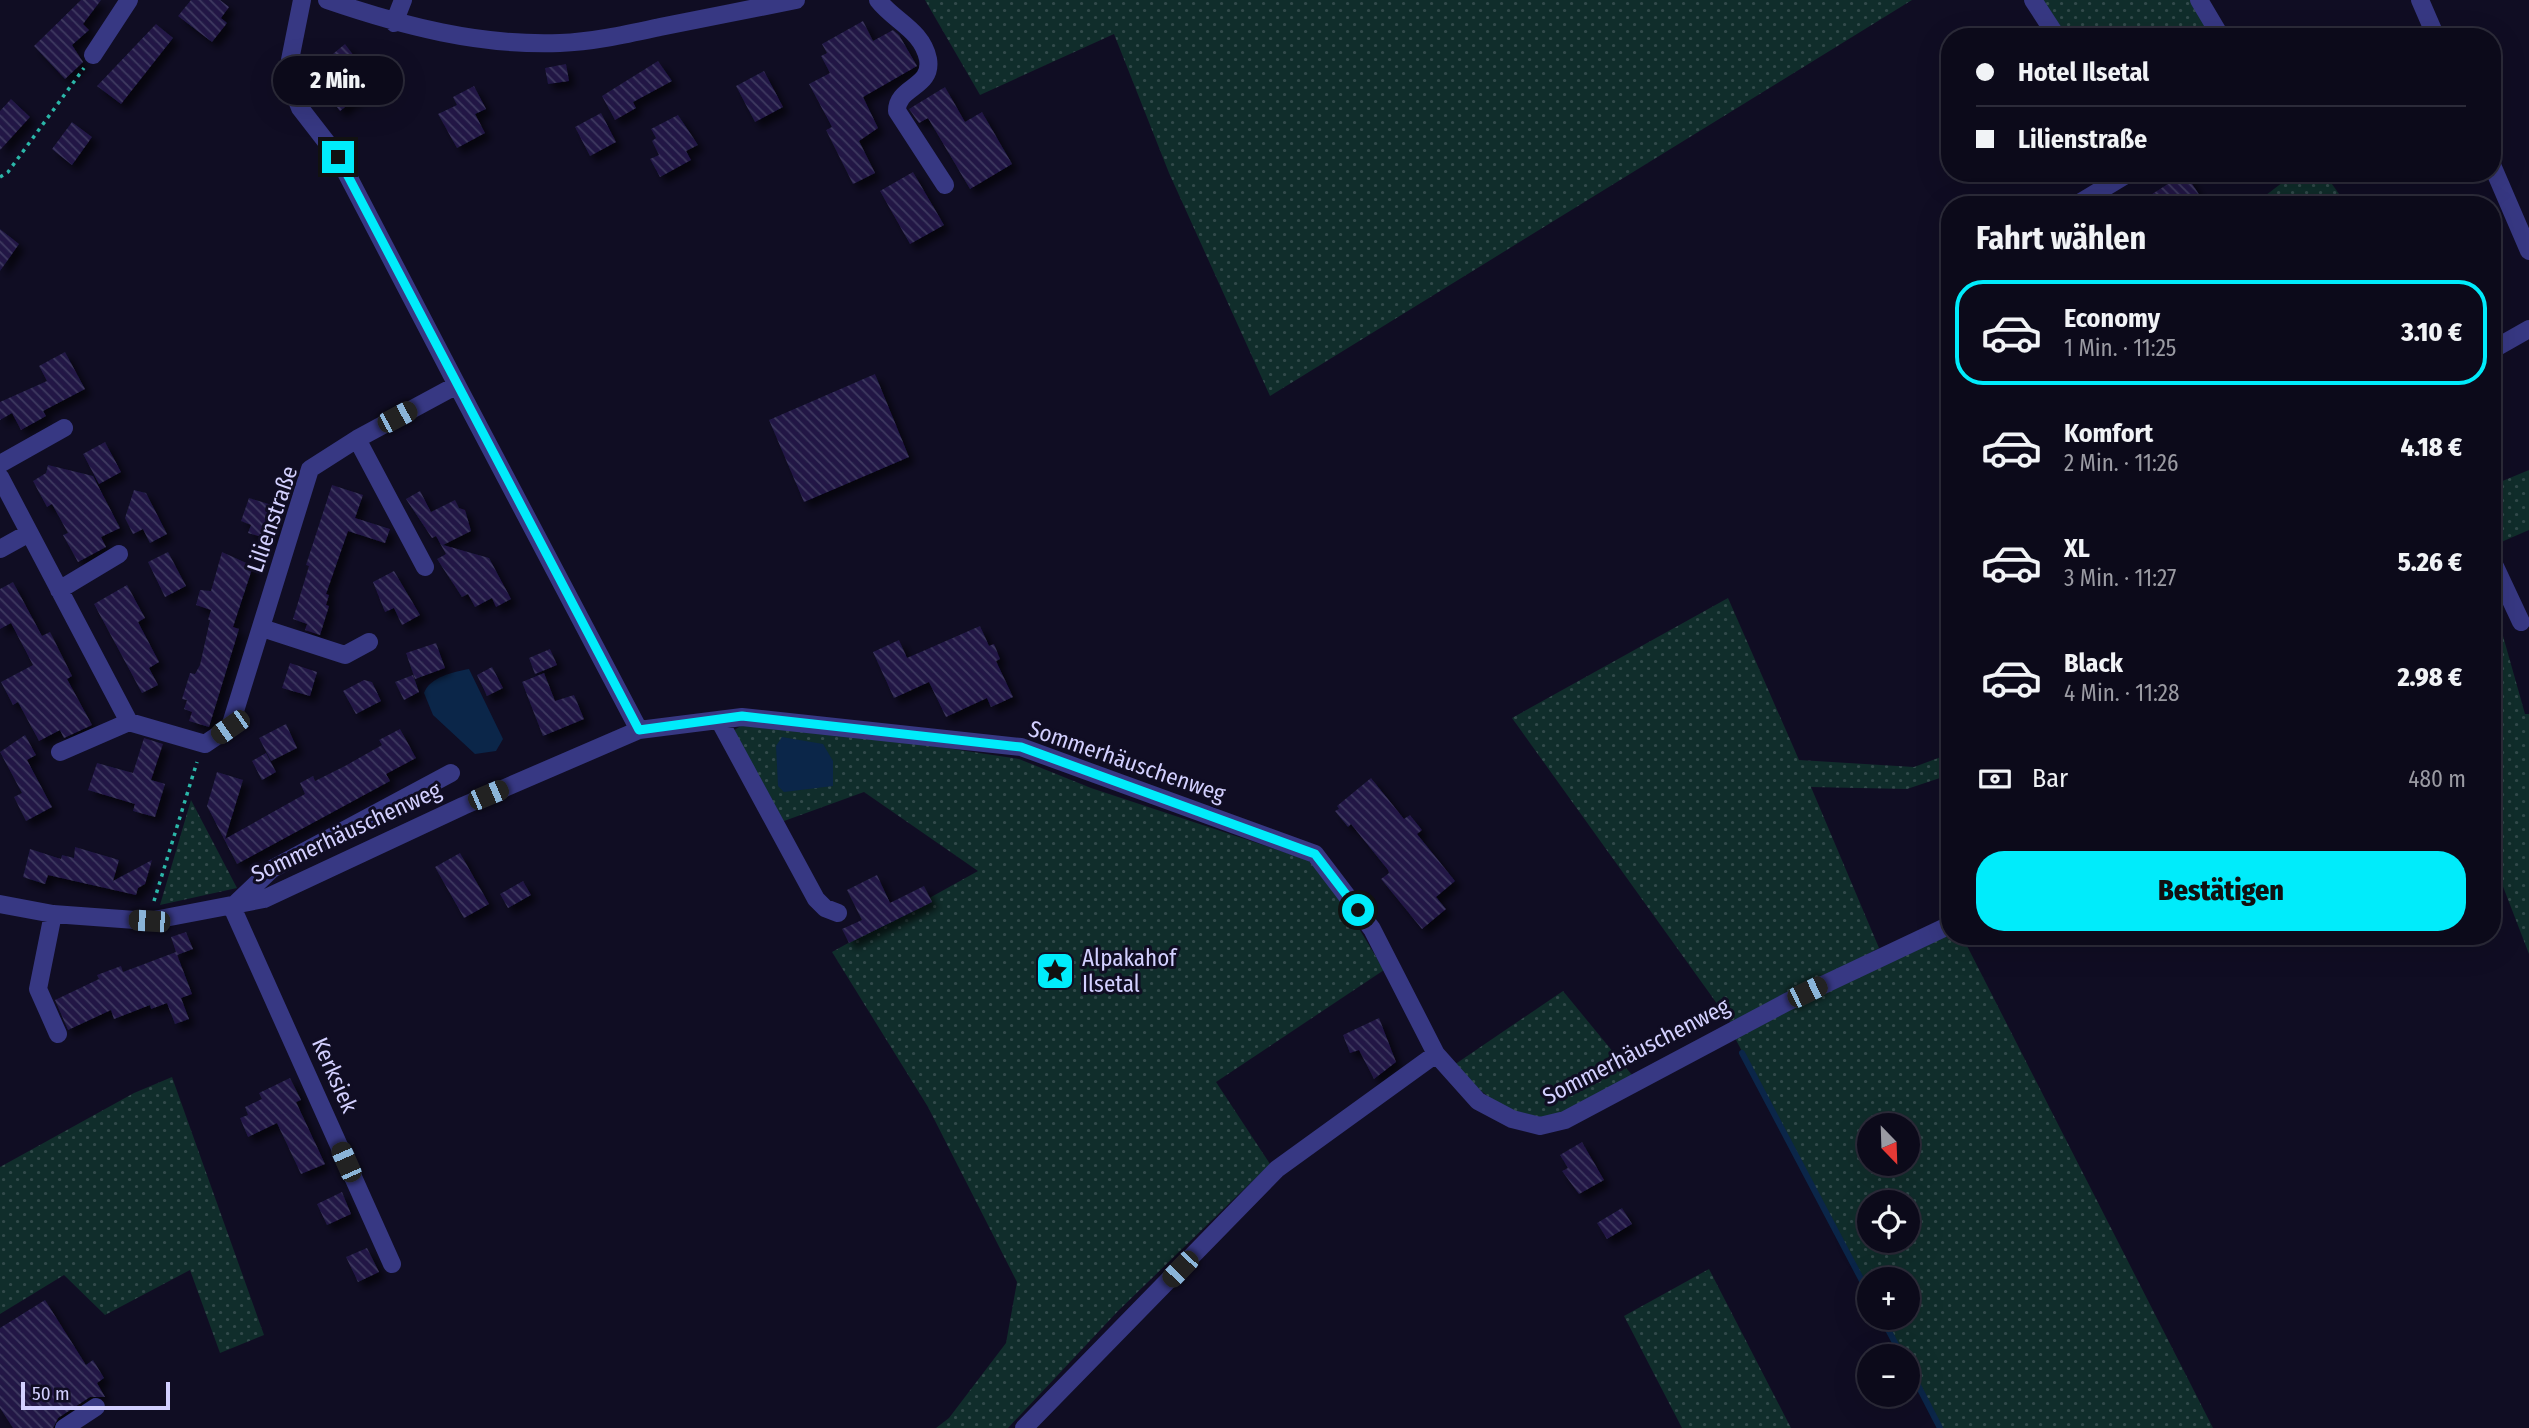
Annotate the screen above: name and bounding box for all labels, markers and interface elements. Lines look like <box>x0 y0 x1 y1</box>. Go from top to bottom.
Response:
callout: 2 Min. <box>273 55 403 104</box>
text: Hotel Ilsetal <box>2018 57 2149 88</box>
text: 2 Min. <box>310 66 366 94</box>
text: Lilienstraße <box>2018 124 2147 155</box>
route end <box>322 141 354 173</box>
text: Fahrt wählen <box>1976 219 2146 257</box>
icon: car <box>1980 301 2043 364</box>
text: Economy <box>2064 303 2160 334</box>
text: 3.10 € <box>2401 317 2462 348</box>
text: 1 Min. · 11:25 <box>2064 334 2176 362</box>
car <box>374 398 421 436</box>
icon: car <box>1980 416 2043 479</box>
text: Komfort <box>2064 418 2153 449</box>
text: 4.18 € <box>2401 432 2462 463</box>
text: 2 Min. · 11:26 <box>2064 449 2178 477</box>
street label: Lilienstraße <box>241 462 303 576</box>
icon: car <box>1980 531 2043 594</box>
text: XL <box>2064 533 2090 564</box>
text: 5.26 € <box>2398 547 2462 578</box>
text: 3 Min. · 11:27 <box>2064 564 2176 592</box>
icon: car <box>1980 646 2043 709</box>
text: Black <box>2064 648 2123 679</box>
text: 2.98 € <box>2397 662 2462 693</box>
text: 4 Min. · 11:28 <box>2064 679 2180 707</box>
car <box>207 706 254 748</box>
street label: Sommerhäuschenweg <box>1025 714 1229 808</box>
icon: cash <box>1976 760 2014 798</box>
text: Bar <box>2032 763 2068 794</box>
text: 480 m <box>2408 765 2466 793</box>
street label: Sommerhäuschenweg <box>247 776 446 888</box>
car <box>465 777 512 813</box>
button: Bestätigen <box>1976 851 2466 931</box>
route start <box>1342 894 1374 926</box>
car <box>128 909 171 933</box>
place label: Alpakahof Ilsetal <box>1082 944 1178 998</box>
place icon: Alpakahof Ilsetal <box>1034 950 1076 992</box>
car <box>1784 973 1831 1011</box>
street label: Sommerhäuschenweg <box>1538 992 1734 1110</box>
street label: Kerksiek <box>306 1033 364 1117</box>
north arrow <box>1857 1113 1920 1176</box>
map controls <box>1857 1113 1920 1407</box>
car <box>328 1139 365 1185</box>
button: locate <box>1857 1190 1920 1253</box>
car <box>1158 1247 1203 1291</box>
button: + <box>1857 1267 1920 1330</box>
button: − <box>1857 1344 1920 1407</box>
scale bar <box>21 1379 170 1411</box>
text: 50 m <box>32 1382 70 1405</box>

